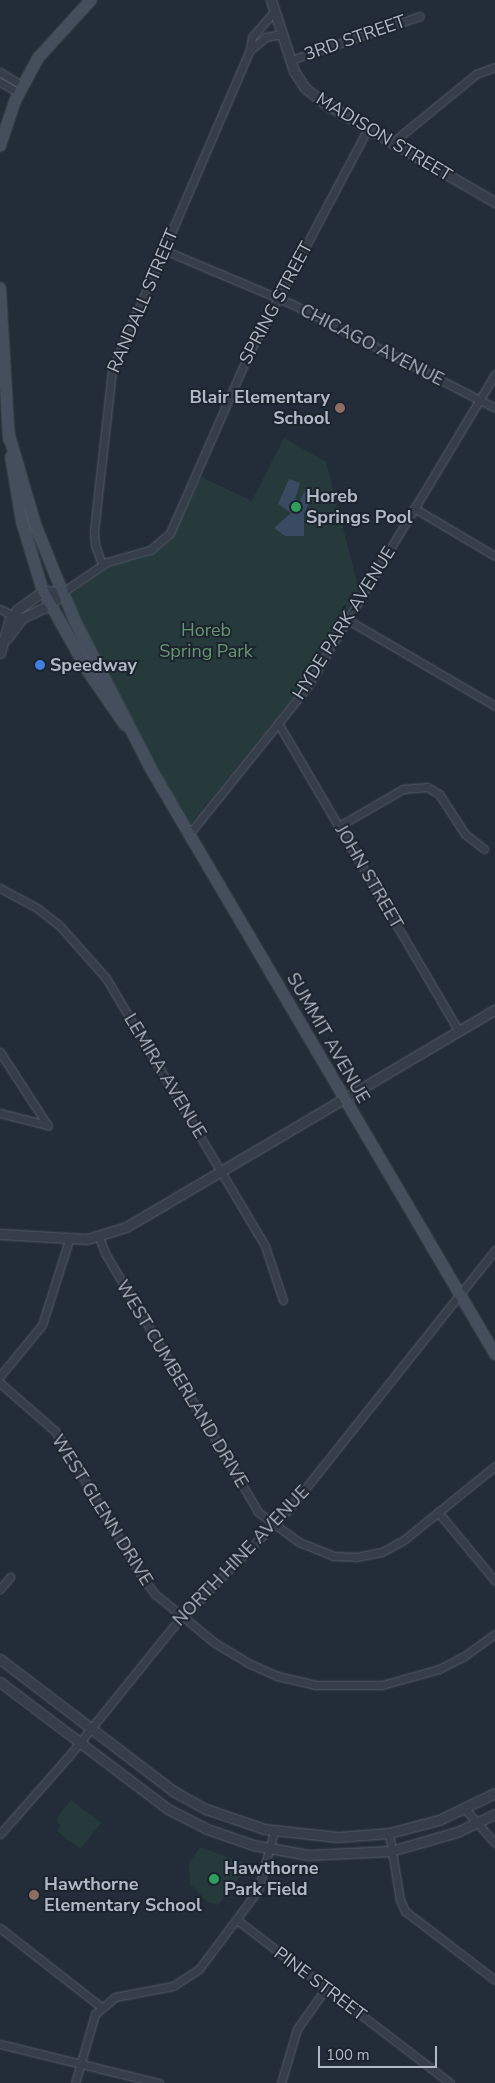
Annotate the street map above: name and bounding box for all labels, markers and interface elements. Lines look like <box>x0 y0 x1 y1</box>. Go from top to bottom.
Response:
street label: 3RD STREET <box>301 11 409 65</box>
street label: MADISON STREET <box>312 88 456 186</box>
street label: RANDALL STREET <box>103 226 183 376</box>
street label: SPRING STREET <box>235 238 317 368</box>
street label: CHICAGO AVENUE <box>296 299 448 391</box>
place label: Blair Elementary School <box>189 387 330 429</box>
marker: Blair Elementary School <box>334 402 346 414</box>
place label: Horeb Springs Pool <box>306 486 413 528</box>
marker: Horeb Springs Pool <box>290 501 302 513</box>
street label: HYDE PARK AVENUE <box>288 543 400 703</box>
park label: Horeb Spring Park <box>159 620 253 662</box>
place label: Speedway <box>50 654 137 676</box>
marker: Speedway <box>34 659 46 671</box>
street label: JOHN STREET <box>331 821 407 933</box>
street label: SUMMIT AVENUE <box>282 969 374 1107</box>
street label: LEMIRA AVENUE <box>119 1010 211 1142</box>
street label: WEST CUMBERLAND DRIVE <box>111 1276 253 1492</box>
street label: WEST GLENN DRIVE <box>47 1431 157 1589</box>
street label: NORTH HINE AVENUE <box>168 1481 314 1631</box>
place label: Hawthorne Park Field <box>224 1858 318 1900</box>
marker: Hawthorne Park Field <box>208 1873 220 1885</box>
place label: Hawthorne Elementary School <box>44 1874 202 1916</box>
marker: Hawthorne Elementary School <box>28 1889 40 1901</box>
street label: PINE STREET <box>270 1942 370 2026</box>
scale bar <box>320 2036 439 2068</box>
text: 100 m <box>326 2045 370 2065</box>

